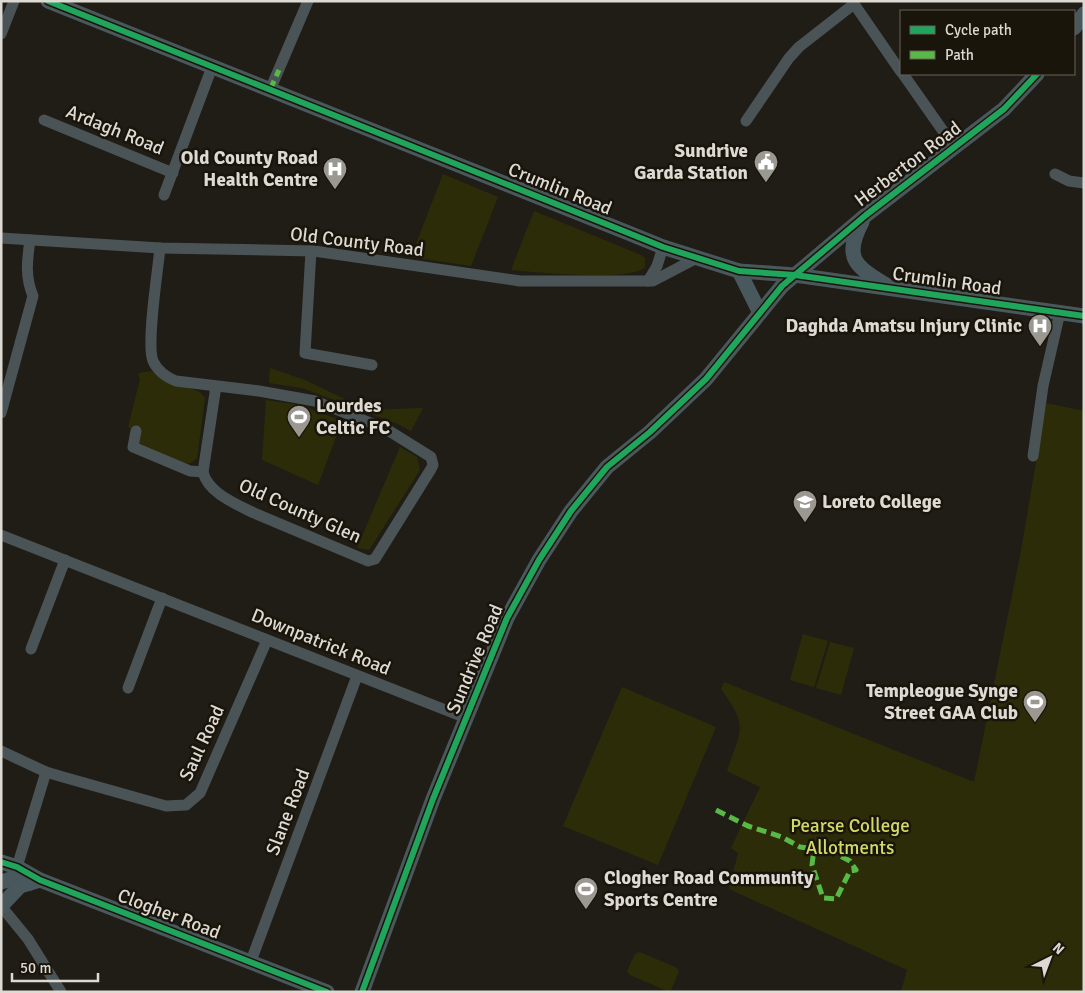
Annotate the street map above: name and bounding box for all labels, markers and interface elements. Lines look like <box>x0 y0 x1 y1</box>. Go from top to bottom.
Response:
legend <box>900 10 1075 75</box>
text: Cycle path <box>945 21 1012 39</box>
text: Path <box>945 46 974 64</box>
street label: Ardagh Road <box>63 100 167 160</box>
street label: Herberton Road <box>850 116 966 212</box>
place label: Sundrive Garda Station <box>634 139 748 185</box>
place label: Old County Road Health Centre <box>181 146 318 192</box>
public building icon: Sundrive Garda Station <box>753 149 779 183</box>
hospital icon: Old County Road Health Centre <box>322 156 348 190</box>
street label: Crumlin Road <box>505 157 615 221</box>
street label: Old County Road <box>289 222 425 262</box>
street label: Crumlin Road <box>891 261 1003 301</box>
hospital icon: Daghda Amatsu Injury Clinic <box>1027 313 1053 347</box>
place label: Daghda Amatsu Injury Clinic <box>786 314 1022 338</box>
place label: Lourdes Celtic FC <box>316 394 391 440</box>
sports icon: Lourdes Celtic FC <box>286 404 312 438</box>
street label: Old County Glen <box>235 473 365 549</box>
school or university icon: Loreto College <box>792 489 818 523</box>
place label: Loreto College <box>822 490 941 514</box>
street label: Sundrive Road <box>441 601 509 717</box>
street label: Downpatrick Road <box>248 603 394 681</box>
place label: Templeogue Synge Street GAA Club <box>866 679 1018 725</box>
sports icon: Templeogue Synge Street GAA Club <box>1022 689 1048 723</box>
street label: Saul Road <box>174 701 230 785</box>
street label: Slane Road <box>261 765 315 859</box>
park label: Pearse College Allotments <box>790 814 910 860</box>
place label: Clogher Road Community Sports Centre <box>604 866 814 912</box>
sports icon: Clogher Road Community Sports Centre <box>573 876 599 910</box>
street label: Clogher Road <box>114 883 224 945</box>
north arrow <box>1025 933 1075 983</box>
text: N <box>1049 939 1068 958</box>
scale bar <box>12 950 99 982</box>
text: 50 m <box>20 959 51 977</box>

